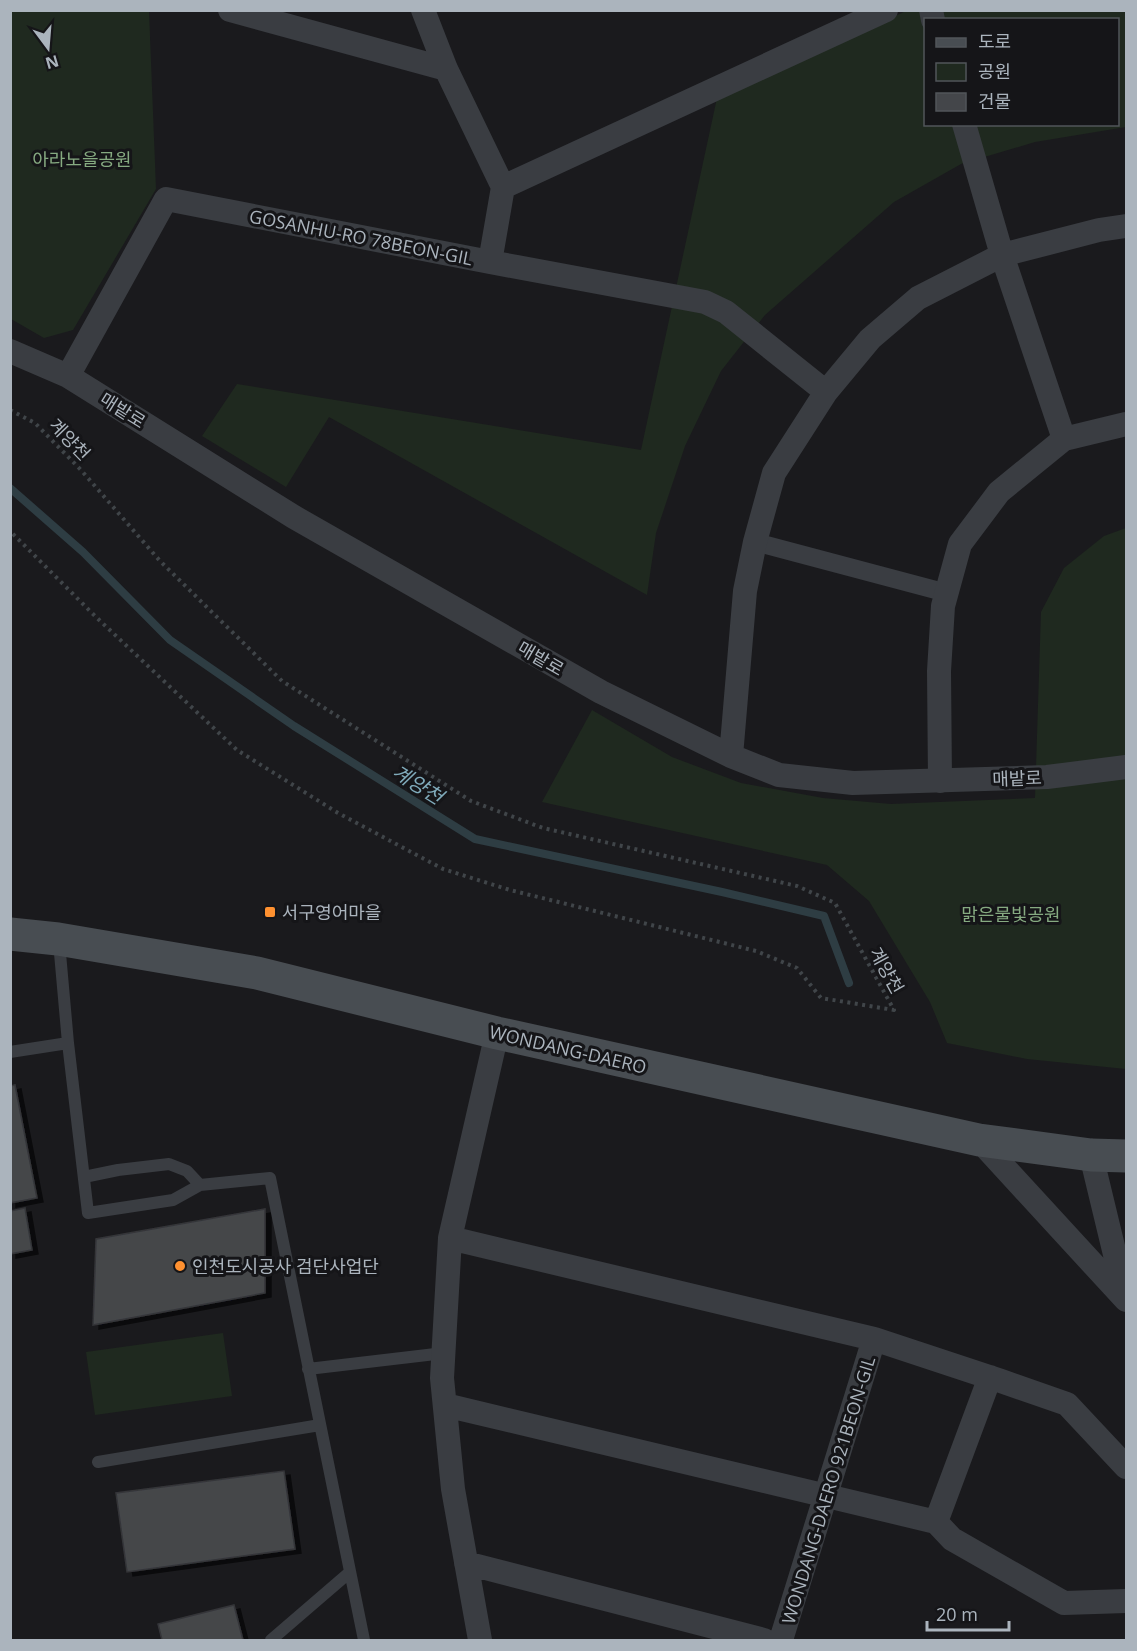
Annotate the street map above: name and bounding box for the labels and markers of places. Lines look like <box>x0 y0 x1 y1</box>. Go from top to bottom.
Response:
place label: 서구영어마을 <box>282 900 381 924</box>
marker: 서구영어마을 <box>263 905 277 919</box>
place label: 인천도시공사 검단사업단 <box>192 1254 379 1278</box>
marker: 인천도시공사 검단사업단 <box>173 1259 187 1273</box>

